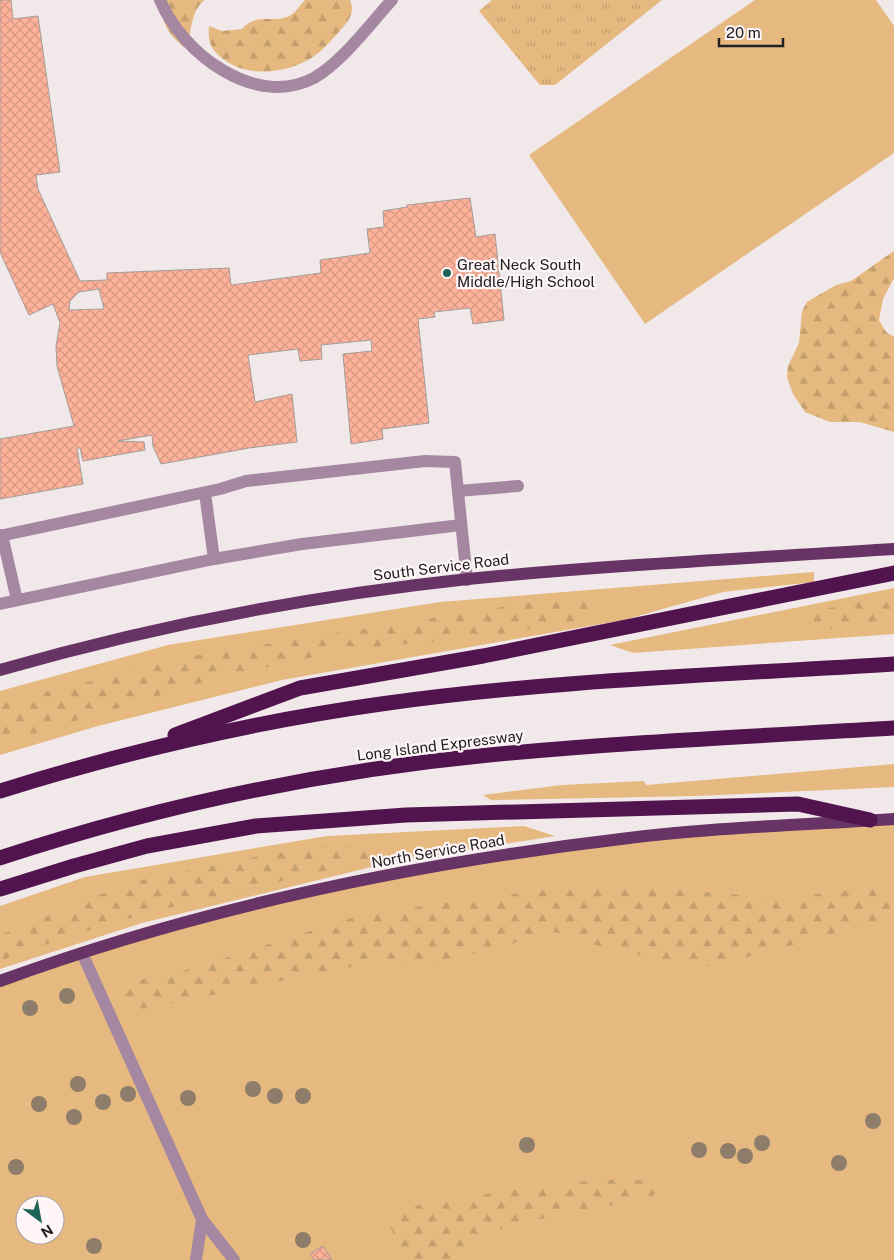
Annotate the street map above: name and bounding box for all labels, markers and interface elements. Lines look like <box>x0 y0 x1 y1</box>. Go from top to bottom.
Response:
scale bar <box>719 15 783 47</box>
text: 20 m <box>726 24 761 41</box>
place label: Great Neck South Middle/High School <box>457 256 595 290</box>
marker: Great Neck South Middle/High School <box>441 267 453 279</box>
street label: South Service Road <box>372 550 510 584</box>
street label: Long Island Expressway <box>356 726 524 764</box>
street label: North Service Road <box>370 831 506 871</box>
north arrow <box>15 1195 65 1245</box>
text: N <box>38 1221 56 1241</box>

